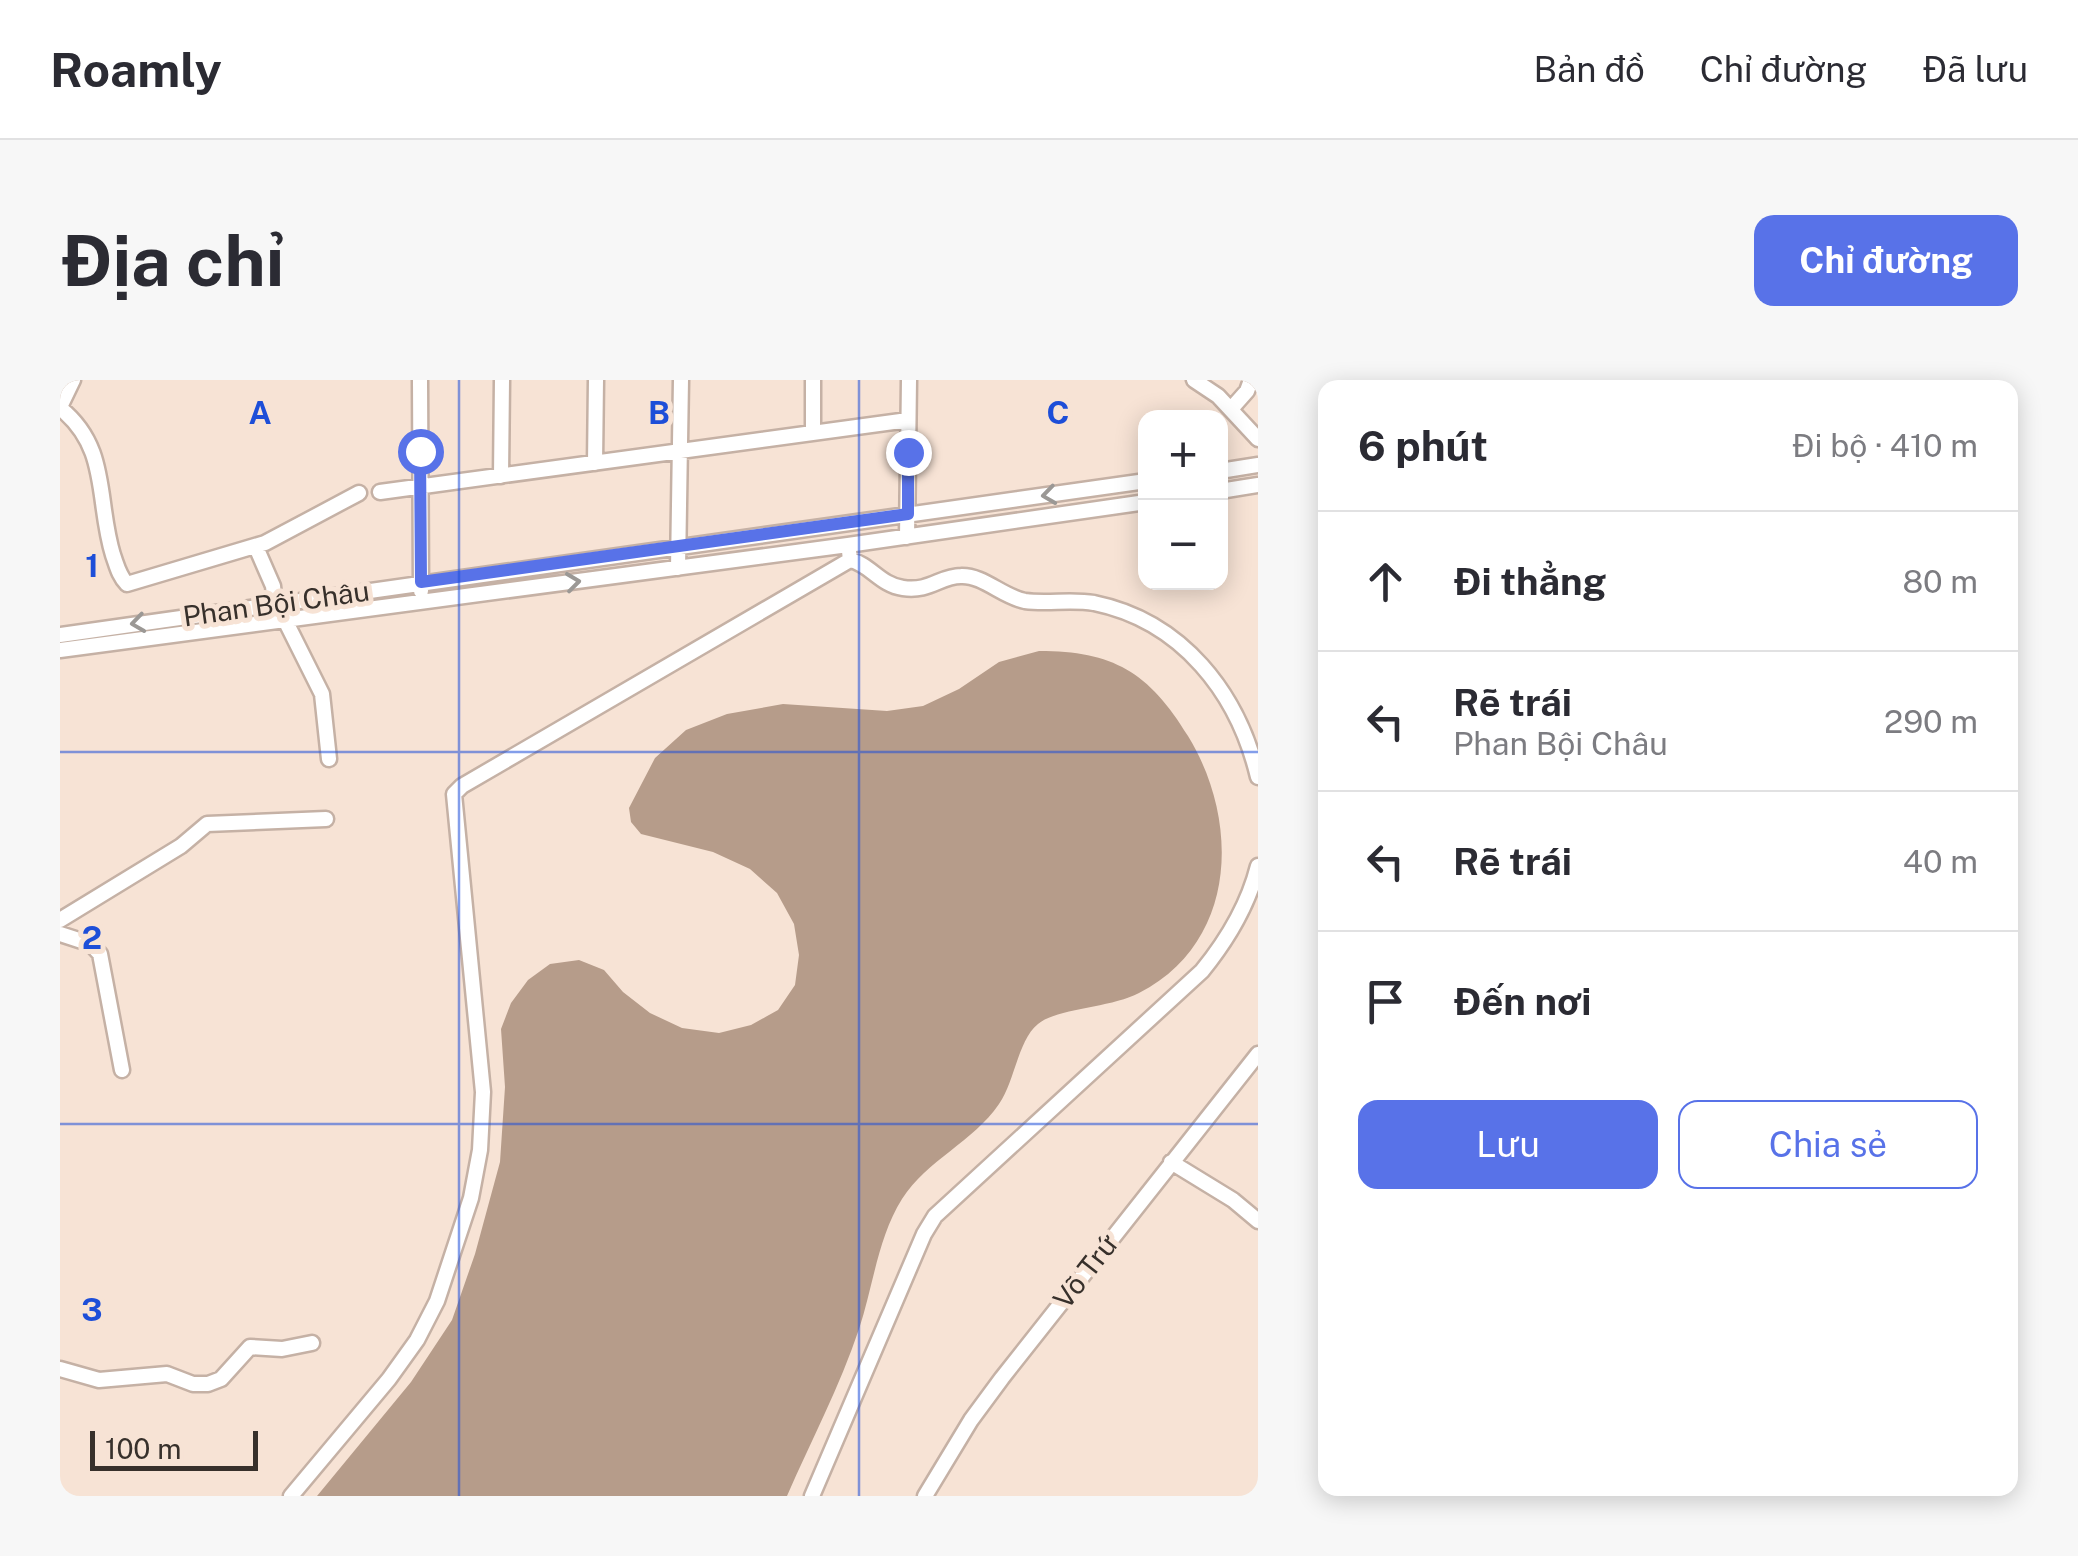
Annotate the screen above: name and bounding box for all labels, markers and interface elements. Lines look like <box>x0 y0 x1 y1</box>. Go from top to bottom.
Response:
text: Roamly <box>50 41 222 98</box>
text: Bản đồ <box>1533 49 1645 90</box>
text: Chỉ đường <box>1700 49 1867 90</box>
text: Đã lưu <box>1922 49 2028 90</box>
button: Chỉ đường <box>1754 215 2018 306</box>
text: Địa chỉ <box>60 219 284 302</box>
text: A <box>248 394 272 431</box>
text: B <box>648 394 670 431</box>
text: C <box>1047 394 1069 431</box>
map controls <box>1138 410 1228 590</box>
button: + <box>1138 410 1228 500</box>
text: 6 phút <box>1358 421 1488 470</box>
text: Đi bộ · 410 m <box>1792 427 1978 464</box>
route start <box>398 429 444 475</box>
route end <box>886 430 932 476</box>
one-way arrow <box>1041 483 1057 504</box>
button: − <box>1138 500 1228 590</box>
text: 1 <box>85 547 99 584</box>
icon: ahead <box>1358 554 1413 609</box>
text: Đi thẳng <box>1453 559 1606 604</box>
text: 80 m <box>1902 563 1978 600</box>
one-way arrow <box>565 572 581 593</box>
street label: Phan Bội Châu <box>181 574 371 632</box>
one-way arrow <box>130 612 146 633</box>
text: Rẽ trái <box>1453 680 1572 725</box>
icon: left <box>1358 694 1413 749</box>
text: 290 m <box>1884 703 1978 740</box>
text: Phan Bội Châu <box>1453 725 1668 762</box>
icon: left <box>1358 834 1413 889</box>
text: Rẽ trái <box>1453 839 1572 884</box>
text: 40 m <box>1903 843 1978 880</box>
text: 2 <box>82 919 102 956</box>
icon: arrive <box>1358 974 1413 1029</box>
text: Đến nơi <box>1453 979 1592 1024</box>
button: Lưu <box>1358 1100 1658 1189</box>
button: Chia sẻ <box>1678 1100 1978 1189</box>
street label: Võ Trứ <box>1046 1227 1125 1315</box>
text: 3 <box>81 1291 103 1328</box>
scale bar <box>90 1426 258 1470</box>
text: 100 m <box>105 1432 182 1465</box>

